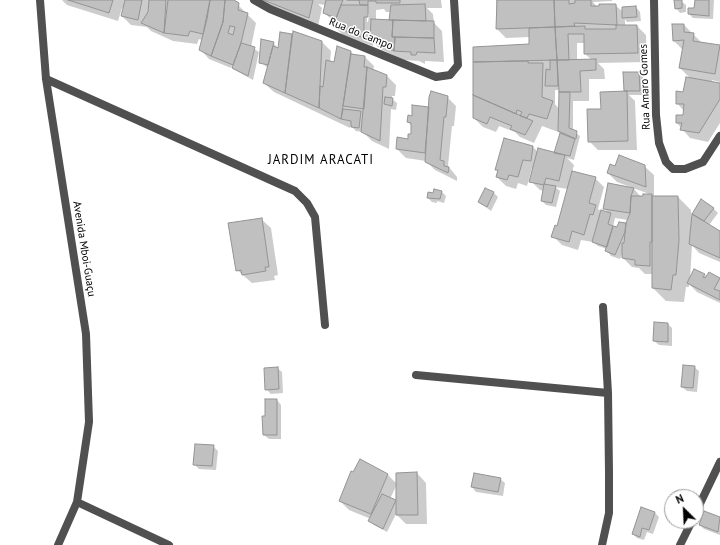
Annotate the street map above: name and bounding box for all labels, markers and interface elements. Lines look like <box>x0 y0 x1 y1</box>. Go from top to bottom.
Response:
street label: Rua do Campo <box>327 15 395 53</box>
street label: Rua Amaro Gomes <box>637 44 653 130</box>
district label: JARDIM ARACATI <box>268 152 374 168</box>
street label: Avenida Mboi-Guaçu <box>70 200 98 298</box>
north arrow <box>664 489 704 529</box>
text: N <box>673 491 686 507</box>

